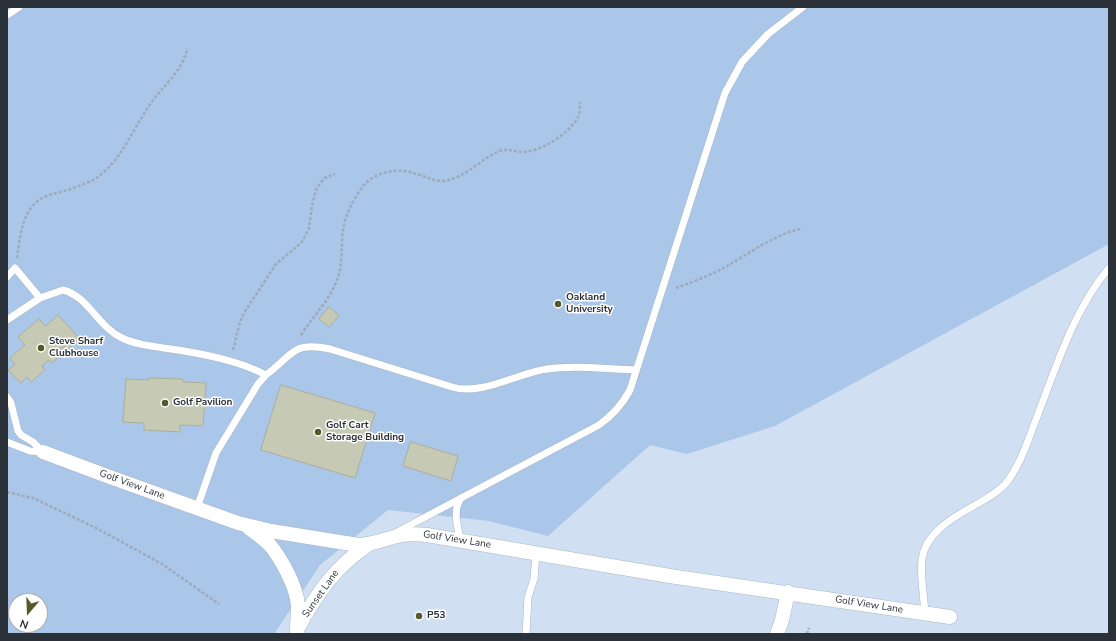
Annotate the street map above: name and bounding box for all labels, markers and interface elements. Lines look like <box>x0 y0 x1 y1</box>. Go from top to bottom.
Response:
place label: Oakland University <box>566 292 613 316</box>
marker: Oakland University <box>553 299 563 309</box>
place label: Steve Sharf Clubhouse <box>49 336 103 360</box>
marker: Steve Sharf Clubhouse <box>36 343 46 353</box>
place label: Golf Pavilion <box>173 397 232 409</box>
marker: Golf Pavilion <box>160 398 170 408</box>
place label: Golf Cart Storage Building <box>326 420 404 444</box>
marker: Golf Cart Storage Building <box>313 427 323 437</box>
street label: Golf View Lane <box>98 468 166 502</box>
street label: Golf View Lane <box>422 529 492 551</box>
street label: Sunset Lane <box>300 568 342 620</box>
north arrow <box>8 593 48 633</box>
street label: Golf View Lane <box>834 594 904 616</box>
place label: P53 <box>427 610 446 622</box>
marker: P53 <box>414 611 424 621</box>
text: N <box>18 615 31 632</box>

